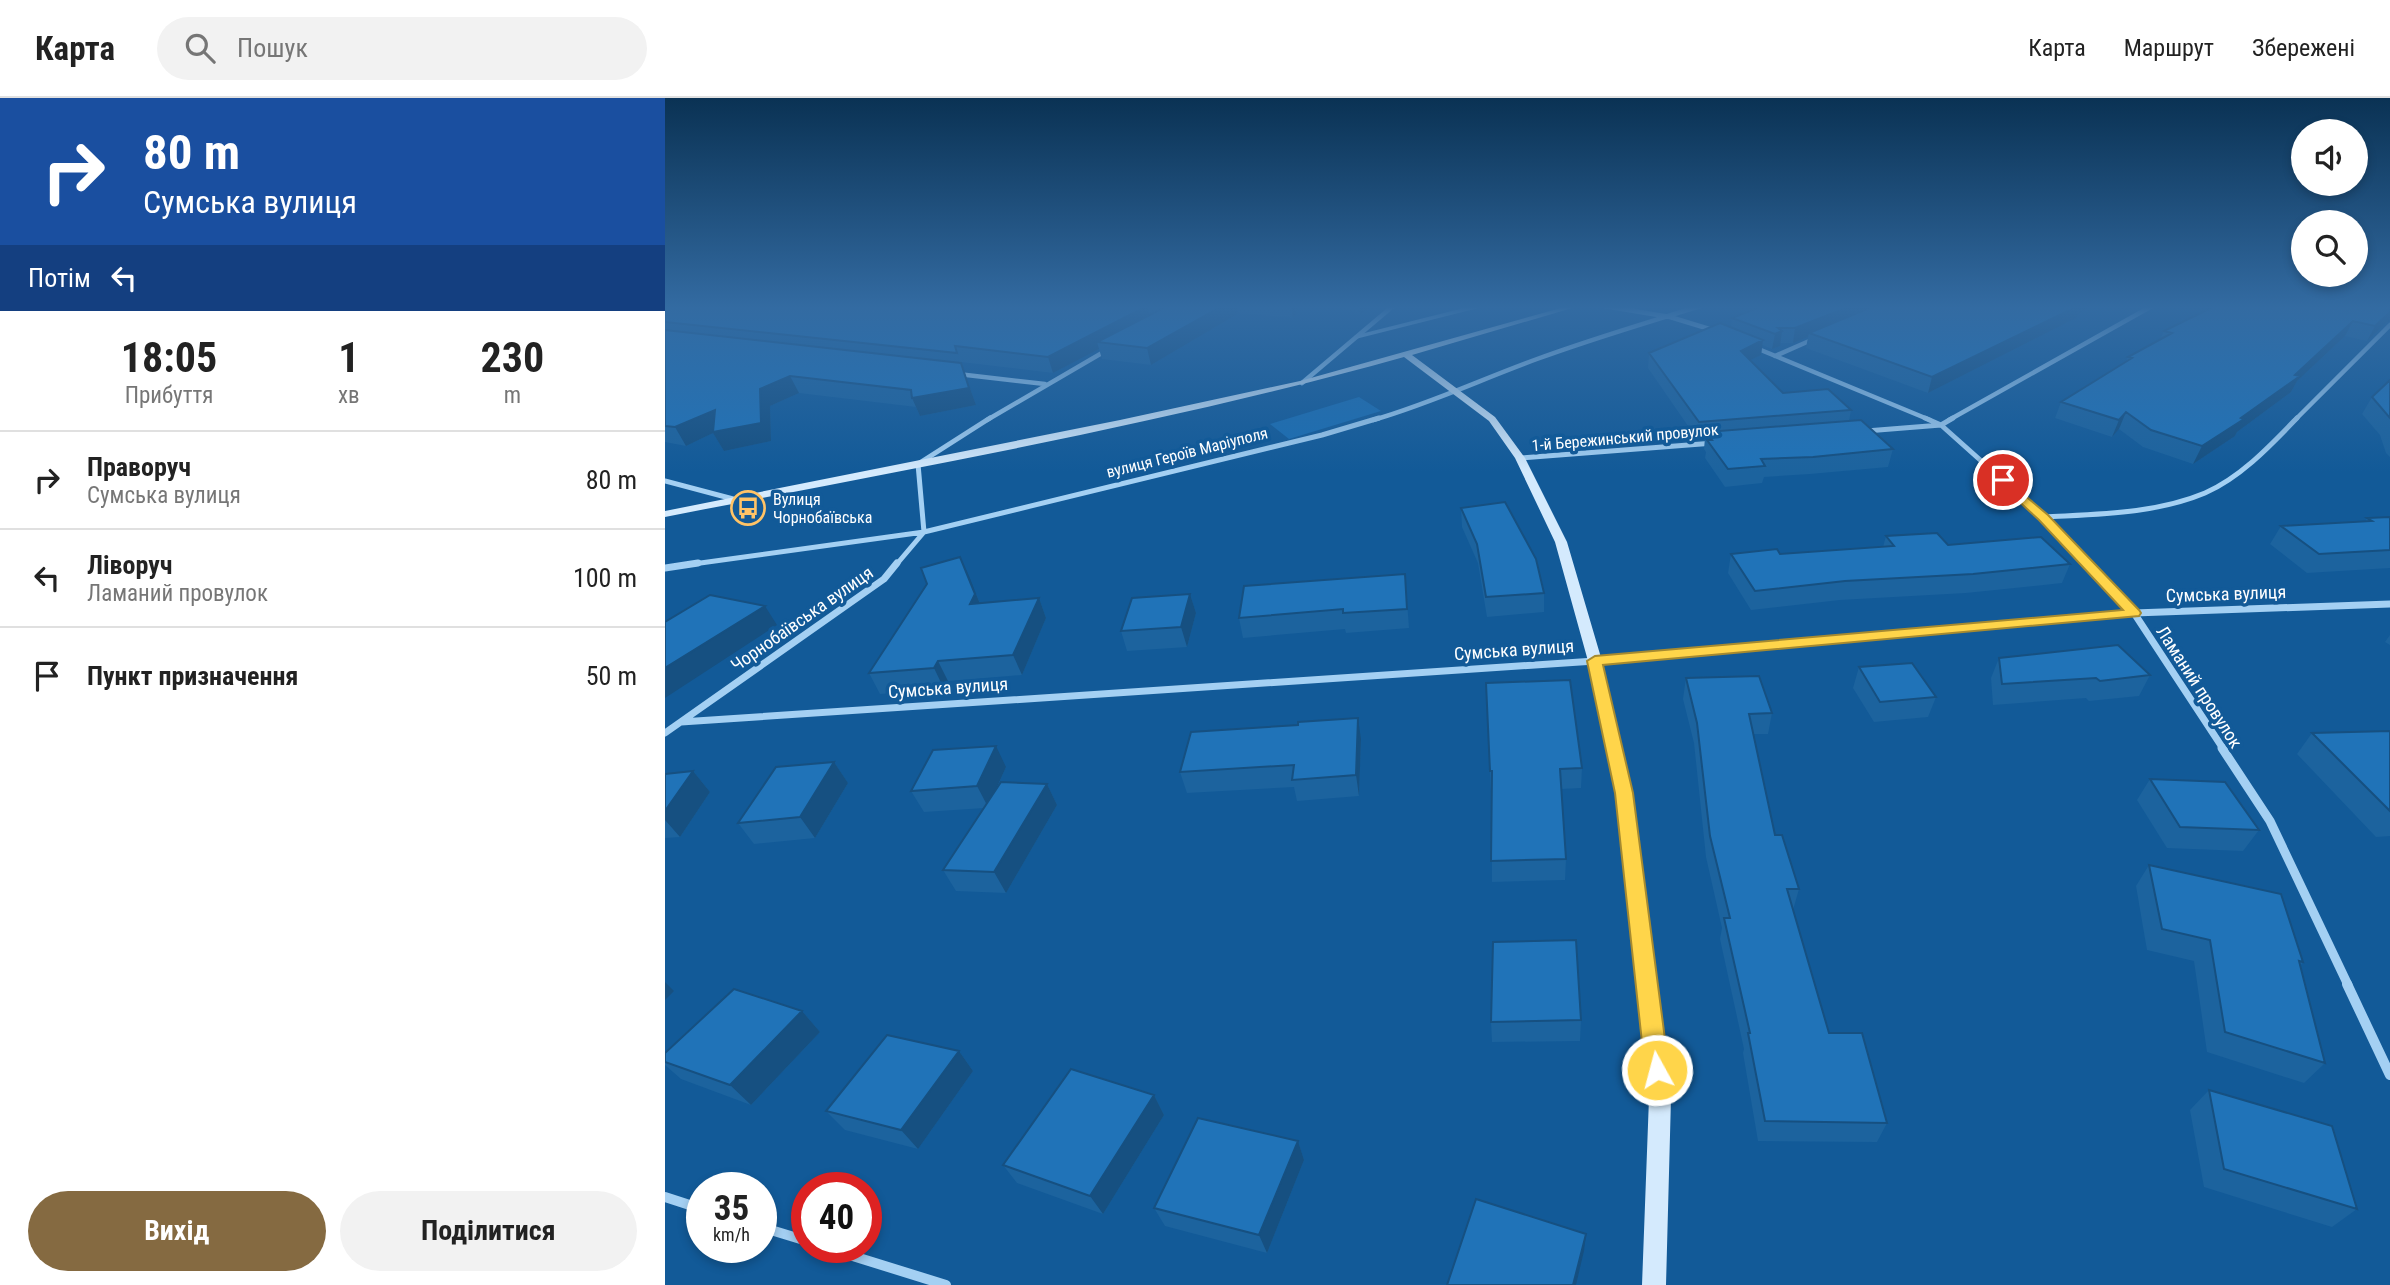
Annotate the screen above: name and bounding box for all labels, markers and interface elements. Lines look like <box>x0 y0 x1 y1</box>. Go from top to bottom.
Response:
search box <box>157 17 647 80</box>
text: Карта <box>35 29 115 68</box>
icon: search <box>181 29 219 67</box>
text: Пошук <box>237 33 308 63</box>
text: Карта <box>2028 34 2086 62</box>
text: Маршрут <box>2124 34 2214 62</box>
text: Збережені <box>2252 34 2355 62</box>
map controls <box>2291 119 2368 287</box>
button: sound <box>2291 119 2368 196</box>
text: 80 m <box>143 124 240 181</box>
icon: right <box>28 126 119 217</box>
text: Сумська вулиця <box>143 183 357 221</box>
button: search <box>2291 210 2368 287</box>
icon: left <box>105 259 143 297</box>
text: Потім <box>28 263 91 293</box>
text: 18:05 <box>121 333 217 382</box>
text: 1 <box>338 333 359 382</box>
text: 230 <box>480 333 544 382</box>
text: Прибуття <box>125 382 213 409</box>
text: хв <box>338 382 360 409</box>
text: m <box>504 382 521 409</box>
street label: 1-й Бережинський провулок <box>1531 420 1719 455</box>
street label: вулиця Героїв Маріуполя <box>1104 423 1270 482</box>
pin <box>1973 450 2033 510</box>
text: Праворуч <box>87 452 191 482</box>
icon: right <box>28 461 66 499</box>
icon: arrive <box>1984 461 2022 499</box>
text: 80 m <box>586 465 637 495</box>
text: Сумська вулиця <box>87 482 241 509</box>
bus stop icon: Вулиця Чорнобаївська <box>729 489 767 527</box>
place label: Вулиця Чорнобаївська <box>773 490 872 527</box>
text: Ліворуч <box>87 550 172 580</box>
icon: left <box>28 559 66 597</box>
street label: Чорнобаївська вулиця <box>727 562 877 676</box>
text: 100 m <box>573 563 637 593</box>
text: Ламаний провулок <box>87 580 268 607</box>
street label: Сумська вулиця <box>2165 581 2286 606</box>
street label: Ламаний провулок <box>2152 622 2247 752</box>
street label: Сумська вулиця <box>1453 635 1575 664</box>
icon: arrive <box>28 657 66 695</box>
text: Пункт призначення <box>87 661 298 691</box>
text: 50 m <box>586 661 637 691</box>
street label: Сумська вулиця <box>887 673 1009 702</box>
position arrow <box>1620 1033 1694 1107</box>
speed limit sign: 40 <box>791 1172 882 1263</box>
text: 35 <box>714 1188 749 1229</box>
button: Вихід <box>28 1191 326 1271</box>
button: Поділитися <box>340 1191 637 1271</box>
text: km/h <box>713 1224 750 1245</box>

